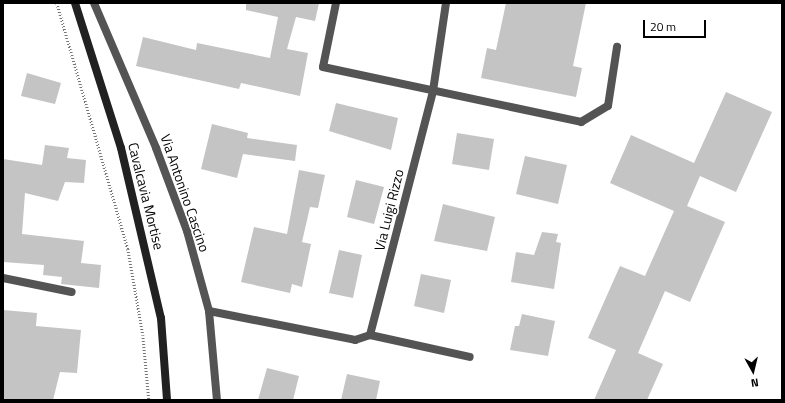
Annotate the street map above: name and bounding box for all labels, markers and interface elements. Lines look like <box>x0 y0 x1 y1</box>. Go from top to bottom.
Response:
scale bar <box>645 12 708 38</box>
text: 20 m <box>650 17 676 36</box>
street label: Via Antonino Cascino <box>157 132 213 254</box>
street label: Cavalcavia Mortise <box>125 141 167 251</box>
street label: Via Luigi Rizzo <box>371 167 407 253</box>
north arrow <box>733 351 773 391</box>
text: N <box>750 374 760 391</box>

